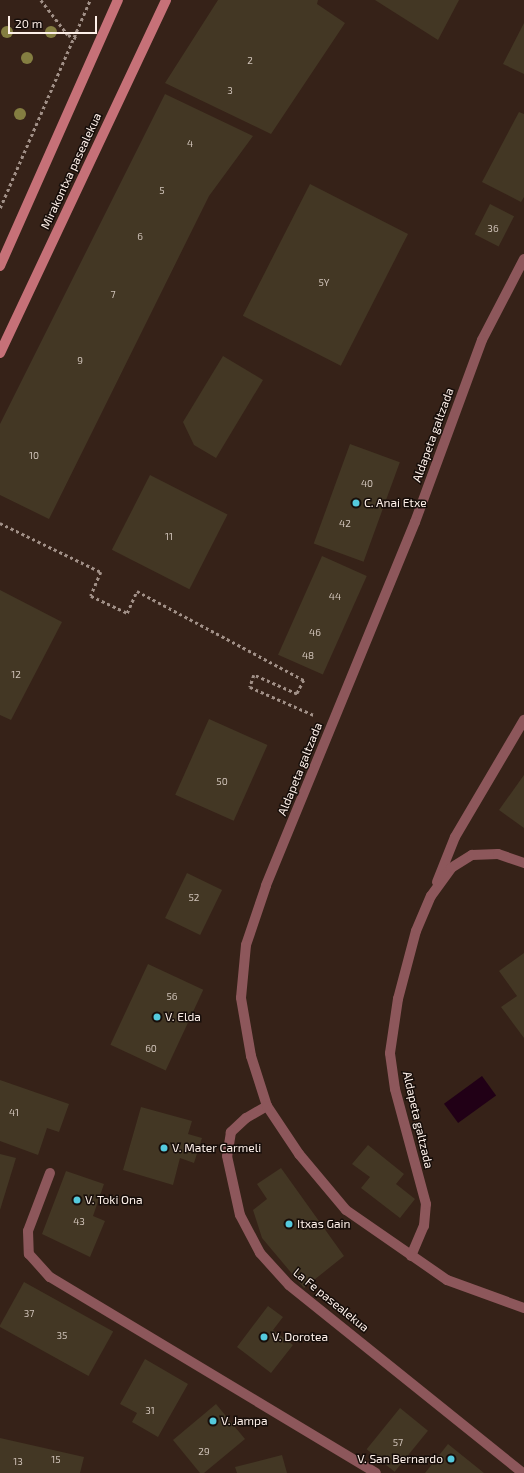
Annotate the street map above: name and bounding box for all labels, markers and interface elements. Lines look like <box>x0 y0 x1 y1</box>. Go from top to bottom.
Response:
scale bar <box>10 8 99 34</box>
text: 20 m <box>15 16 42 30</box>
house number: 2 <box>247 55 253 67</box>
house number: 3 <box>227 85 233 97</box>
street label: Mirakontxa pasealekua <box>38 110 104 232</box>
house number: 4 <box>187 138 193 150</box>
house number: 5 <box>159 185 165 197</box>
house number: 36 <box>487 223 499 235</box>
house number: 6 <box>137 231 143 243</box>
house number: 5Y <box>318 277 330 289</box>
house number: 7 <box>110 289 116 301</box>
house number: 9 <box>77 355 83 367</box>
street label: Aldapeta galtzada <box>409 386 457 484</box>
house number: 10 <box>29 450 39 462</box>
house number: 40 <box>361 478 373 490</box>
place label: C. Anai Etxe <box>364 496 427 510</box>
marker: C. Anai Etxe <box>351 498 361 508</box>
house number: 42 <box>339 518 351 530</box>
house number: 11 <box>165 531 173 543</box>
house number: 44 <box>329 591 341 603</box>
house number: 46 <box>309 627 321 639</box>
house number: 48 <box>302 650 314 662</box>
house number: 12 <box>11 669 21 681</box>
street label: Aldapeta galtzada <box>275 720 325 818</box>
house number: 50 <box>216 776 228 788</box>
house number: 52 <box>189 892 199 904</box>
house number: 56 <box>166 991 178 1003</box>
place label: V. Elda <box>165 1010 201 1024</box>
marker: V. Elda <box>152 1012 162 1022</box>
house number: 60 <box>145 1043 157 1055</box>
street label: Aldapeta galtzada <box>400 1070 436 1170</box>
house number: 41 <box>9 1107 19 1119</box>
place label: V. Mater Carmeli <box>172 1141 262 1155</box>
marker: V. Mater Carmeli <box>159 1143 169 1153</box>
place label: V. Toki Ona <box>85 1193 143 1207</box>
marker: V. Toki Ona <box>72 1195 82 1205</box>
house number: 43 <box>73 1216 85 1228</box>
place label: Itxas Gain <box>297 1217 350 1231</box>
marker: Itxas Gain <box>284 1219 294 1229</box>
street label: La Fe pasealekua <box>290 1265 372 1335</box>
house number: 37 <box>24 1308 34 1320</box>
house number: 35 <box>57 1330 67 1342</box>
place label: V. Dorotea <box>272 1330 328 1344</box>
marker: V. Dorotea <box>259 1332 269 1342</box>
house number: 31 <box>145 1405 155 1417</box>
place label: V. Jampa <box>221 1414 268 1428</box>
marker: V. Jampa <box>208 1416 218 1426</box>
house number: 57 <box>393 1437 403 1449</box>
house number: 29 <box>198 1446 210 1458</box>
place label: V. San Bernardo <box>357 1452 443 1466</box>
house number: 15 <box>51 1454 61 1466</box>
marker: V. San Bernardo <box>446 1454 456 1464</box>
house number: 13 <box>13 1456 23 1468</box>

